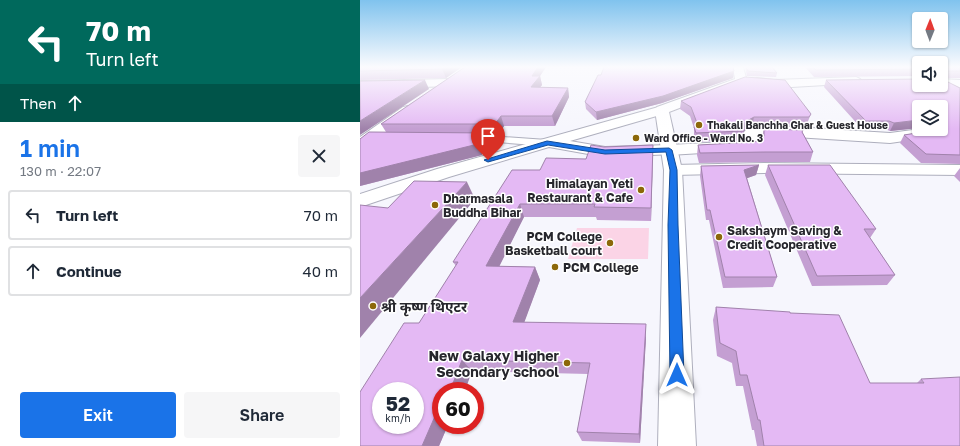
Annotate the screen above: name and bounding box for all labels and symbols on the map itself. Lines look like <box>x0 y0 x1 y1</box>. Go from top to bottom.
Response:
north arrow <box>912 12 948 48</box>
pin <box>471 119 505 160</box>
place label: Thakali Banchha Ghar & Guest House <box>707 119 888 131</box>
marker: Thakali Banchha Ghar & Guest House <box>694 120 704 130</box>
place label: Ward Office - Ward No. 3 <box>644 132 763 144</box>
marker: Ward Office - Ward No. 3 <box>631 133 641 143</box>
place label: Himalayan Yeti Restaurant & Cafe <box>527 176 633 205</box>
marker: Himalayan Yeti Restaurant & Cafe <box>636 185 646 195</box>
place label: Dharmasala Buddha Bihar <box>443 191 522 220</box>
marker: Dharmasala Buddha Bihar <box>430 200 440 210</box>
place label: Sakshaym Saving & Credit Cooperative <box>727 223 842 252</box>
place label: PCM College Basketball court <box>505 229 602 258</box>
marker: Sakshaym Saving & Credit Cooperative <box>714 232 724 242</box>
marker: PCM College Basketball court <box>605 238 615 248</box>
place label: PCM College <box>563 260 638 275</box>
marker: PCM College <box>550 262 560 272</box>
place label: श्री कृष्ण थिएटर <box>381 298 468 317</box>
marker: श्री कृष्ण थिएटर <box>368 301 378 311</box>
place label: New Galaxy Higher Secondary school <box>428 347 560 380</box>
position arrow <box>656 354 698 396</box>
marker: New Galaxy Higher Secondary school <box>562 358 572 368</box>
speed limit sign: 60 <box>432 382 484 434</box>

